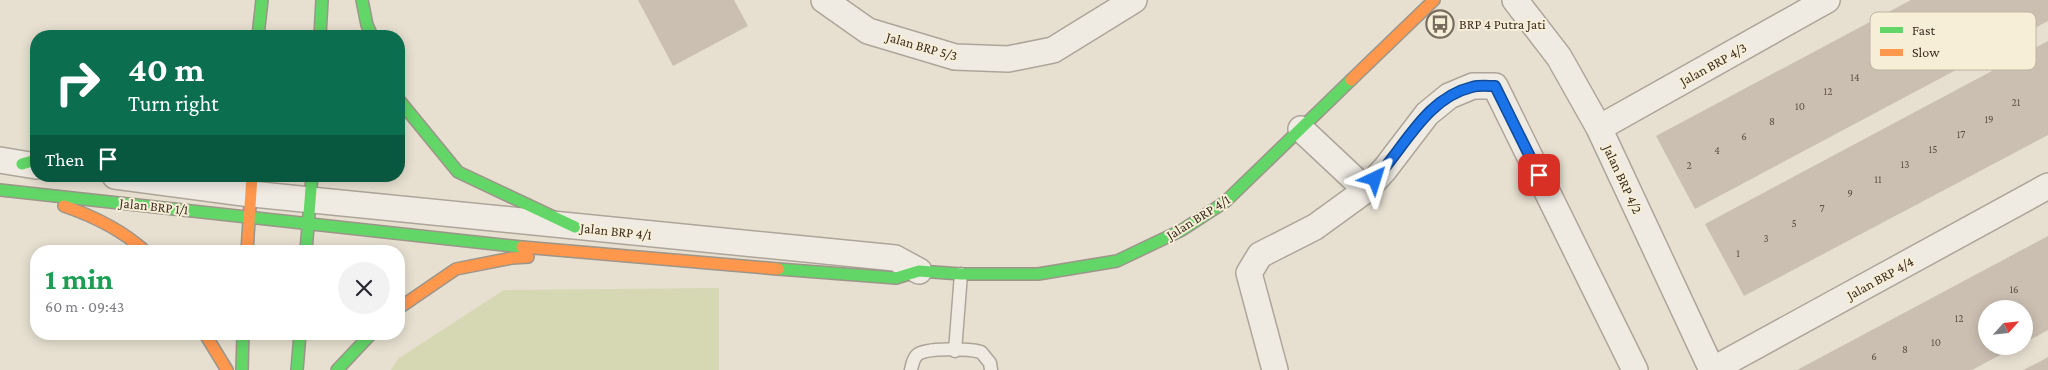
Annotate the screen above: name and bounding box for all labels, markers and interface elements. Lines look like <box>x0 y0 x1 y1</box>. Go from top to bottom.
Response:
bus stop icon: BRP 4 Putra Jati <box>1425 9 1455 39</box>
legend <box>1870 12 2036 70</box>
place label: BRP 4 Putra Jati <box>1459 16 1546 32</box>
text: Fast <box>1912 22 1936 38</box>
street label: Jalan BRP 5/3 <box>883 28 960 64</box>
street label: Jalan BRP 4/3 <box>1675 39 1749 90</box>
text: Slow <box>1912 44 1940 60</box>
icon: right <box>45 50 110 115</box>
text: 40 m <box>128 50 205 89</box>
house number: 14 <box>1850 71 1860 83</box>
house number: 12 <box>1824 85 1832 97</box>
text: Turn right <box>128 91 219 116</box>
house number: 21 <box>2012 96 2021 108</box>
house number: 10 <box>1795 100 1805 112</box>
house number: 19 <box>1984 113 1994 125</box>
house number: 8 <box>1769 115 1775 127</box>
house number: 17 <box>1957 128 1965 140</box>
house number: 6 <box>1741 130 1747 142</box>
street label: Jalan BRP 4/2 <box>1599 140 1646 216</box>
house number: 15 <box>1929 143 1937 155</box>
house number: 4 <box>1714 144 1720 156</box>
icon: arrive <box>94 145 122 173</box>
text: Then <box>45 149 84 170</box>
position arrow <box>1348 152 1400 204</box>
pin <box>1518 154 1560 196</box>
house number: 13 <box>1901 158 1909 170</box>
house number: 2 <box>1686 159 1692 171</box>
icon: arrive <box>1525 161 1553 189</box>
house number: 11 <box>1874 173 1882 185</box>
house number: 9 <box>1847 187 1853 199</box>
street label: Jalan BRP 4/1 <box>1162 191 1233 244</box>
street label: Jalan BRP 1/1 <box>117 194 190 218</box>
house number: 7 <box>1819 202 1825 214</box>
house number: 5 <box>1791 217 1797 229</box>
street label: Jalan BRP 4/1 <box>577 219 653 243</box>
house number: 3 <box>1763 232 1769 244</box>
house number: 1 <box>1736 247 1740 259</box>
street label: Jalan BRP 4/4 <box>1842 253 1916 304</box>
text: 1 min <box>45 262 113 295</box>
button: close <box>338 262 390 314</box>
house number: 16 <box>2009 283 2019 295</box>
text: 60 m · 09:43 <box>45 298 124 315</box>
north arrow <box>1978 300 2032 355</box>
map controls <box>1978 300 2033 355</box>
house number: 12 <box>1955 312 1963 324</box>
house number: 10 <box>1931 336 1941 348</box>
house number: 8 <box>1902 343 1908 355</box>
house number: 6 <box>1871 350 1877 362</box>

